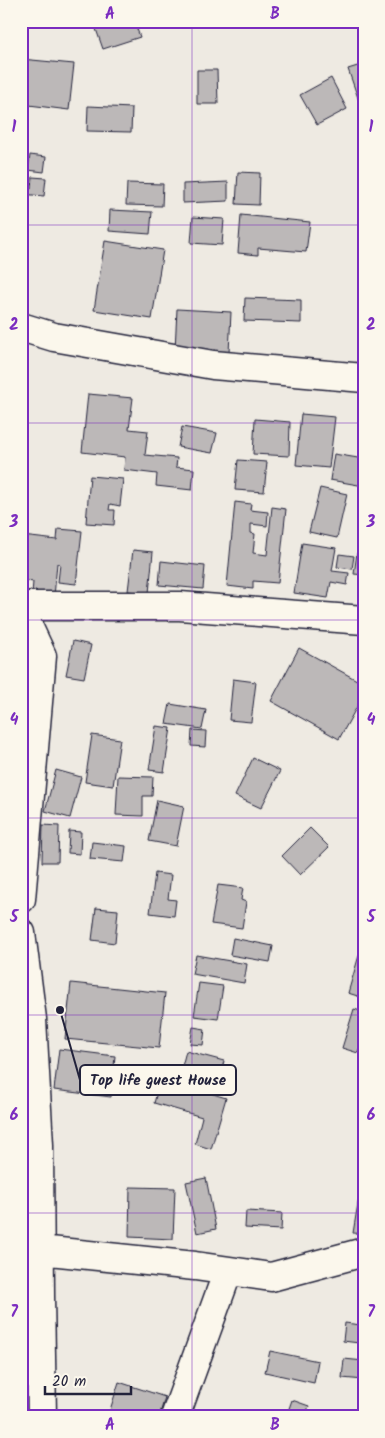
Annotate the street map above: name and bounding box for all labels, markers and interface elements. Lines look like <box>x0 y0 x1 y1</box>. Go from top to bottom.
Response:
text: A <box>105 2 115 27</box>
text: B <box>270 2 280 27</box>
text: 1 <box>12 115 17 140</box>
text: 1 <box>369 115 374 140</box>
text: 2 <box>9 313 19 338</box>
text: 2 <box>366 313 376 338</box>
text: 3 <box>9 510 19 535</box>
text: 3 <box>366 510 376 535</box>
text: 4 <box>10 708 19 733</box>
text: 4 <box>367 708 376 733</box>
text: 5 <box>9 905 20 930</box>
text: 5 <box>366 905 377 930</box>
callout: Top life guest House <box>80 1065 236 1095</box>
text: Top life guest House <box>90 1069 227 1093</box>
text: 6 <box>10 1103 19 1128</box>
text: 6 <box>367 1103 376 1128</box>
text: 7 <box>10 1300 18 1325</box>
text: 7 <box>367 1300 375 1325</box>
scale bar <box>45 1363 131 1395</box>
text: 20 m <box>52 1370 86 1394</box>
text: A <box>105 1413 115 1438</box>
text: B <box>270 1413 280 1438</box>

